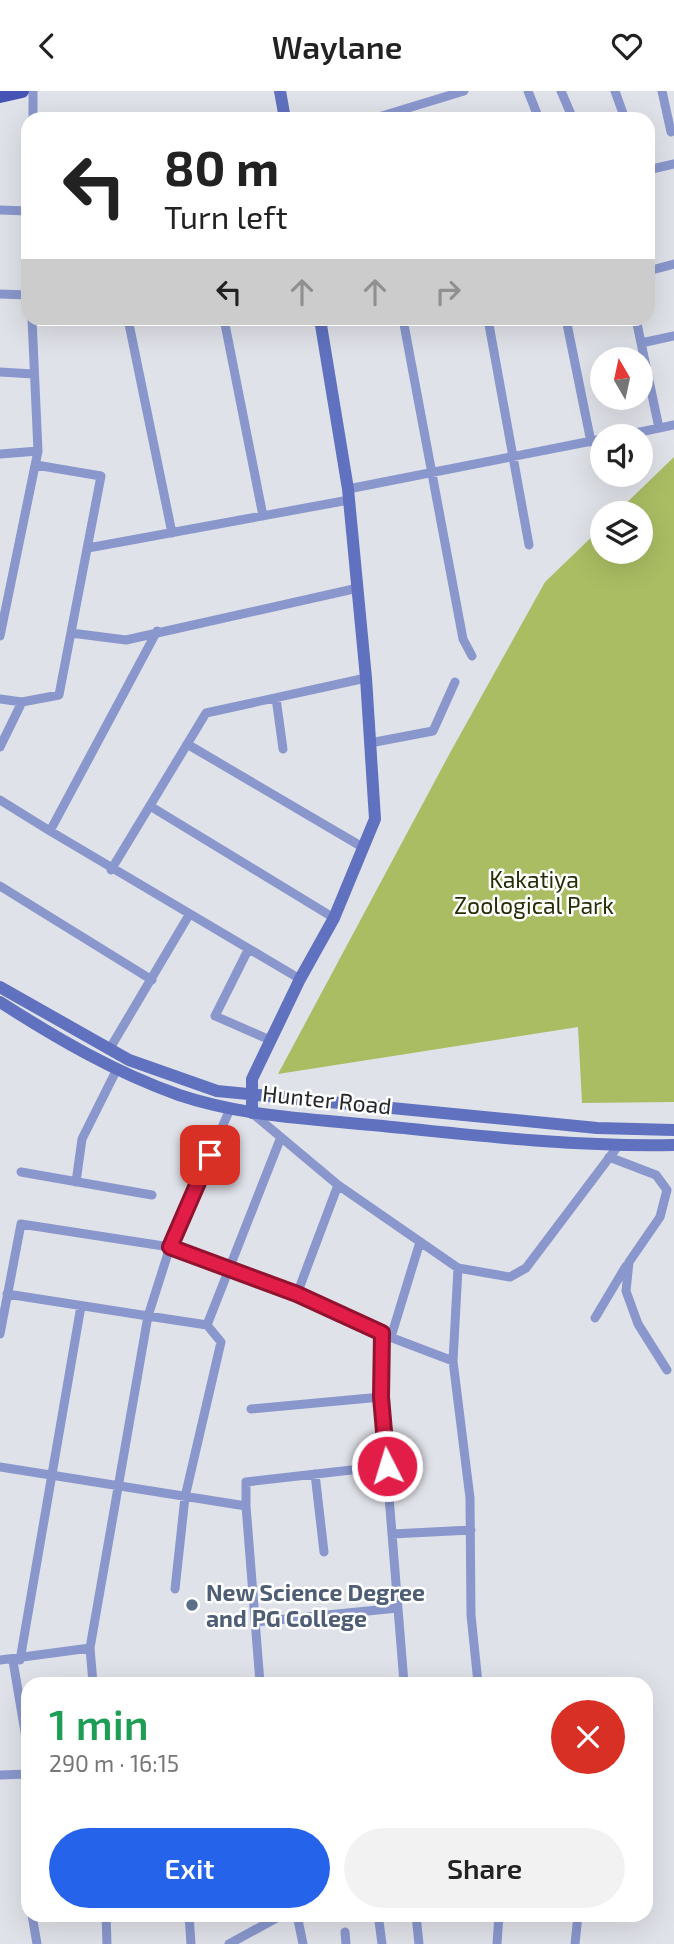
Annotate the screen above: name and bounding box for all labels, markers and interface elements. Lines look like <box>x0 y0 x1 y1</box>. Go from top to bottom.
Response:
icon: back <box>28 27 66 65</box>
text: Waylane <box>272 27 402 65</box>
icon: heart <box>608 27 646 65</box>
text: 80 m <box>164 137 279 196</box>
icon: left <box>49 140 140 231</box>
text: Turn left <box>164 197 288 235</box>
icon: left <box>210 273 248 311</box>
icon: ahead <box>283 273 321 311</box>
icon: ahead <box>356 273 394 311</box>
icon: right <box>429 273 467 311</box>
north arrow <box>590 347 653 409</box>
map controls <box>590 347 653 564</box>
button: sound <box>590 424 653 487</box>
button: layers <box>590 501 653 564</box>
park label: Kakatiya Zoological Park <box>454 865 614 919</box>
street label: Hunter Road <box>261 1078 393 1120</box>
pin <box>180 1125 240 1185</box>
icon: arrive <box>191 1136 229 1174</box>
position arrow <box>350 1429 424 1503</box>
place label: New Science Degree and PG College <box>206 1578 425 1632</box>
marker: New Science Degree and PG College <box>184 1597 200 1613</box>
text: 1 min <box>49 1698 149 1748</box>
button: close <box>551 1700 625 1774</box>
text: 290 m · 16:15 <box>49 1749 179 1777</box>
button: Exit <box>49 1828 330 1908</box>
button: Share <box>344 1828 625 1908</box>

